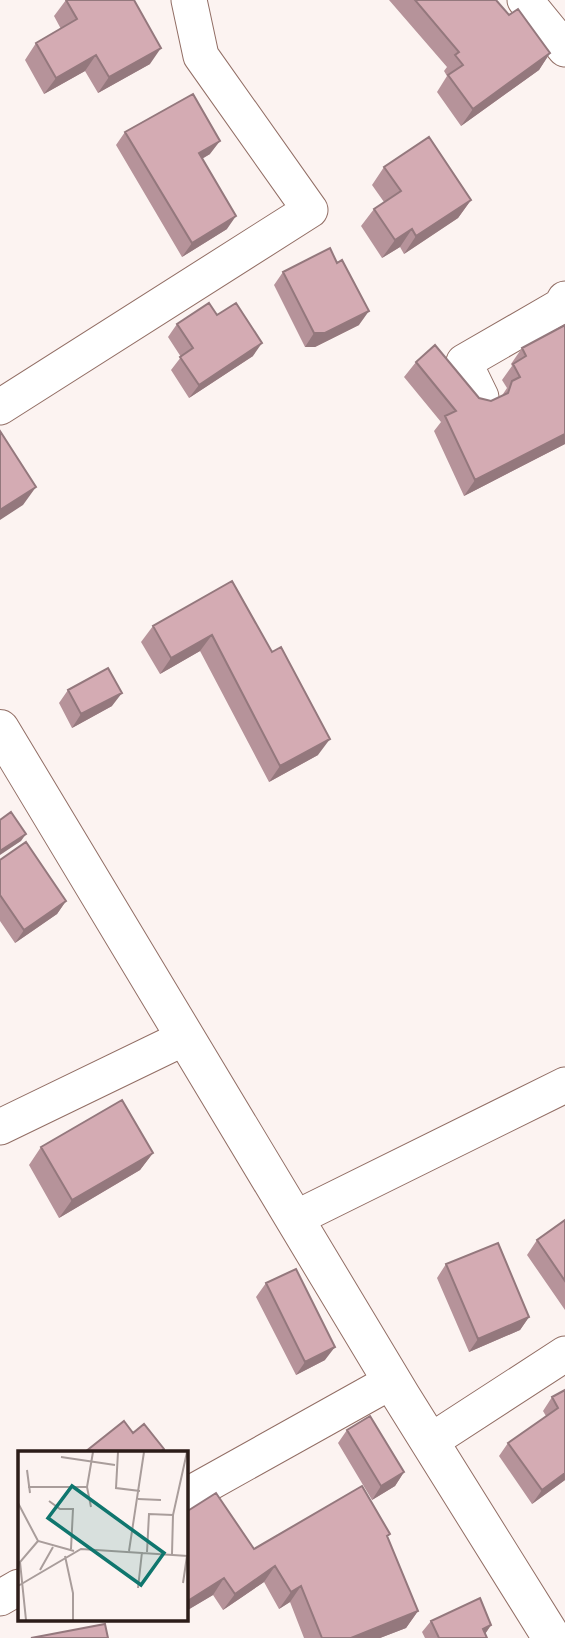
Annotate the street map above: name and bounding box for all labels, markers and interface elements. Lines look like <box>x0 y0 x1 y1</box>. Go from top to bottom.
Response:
inset map <box>18 1451 187 1620</box>

